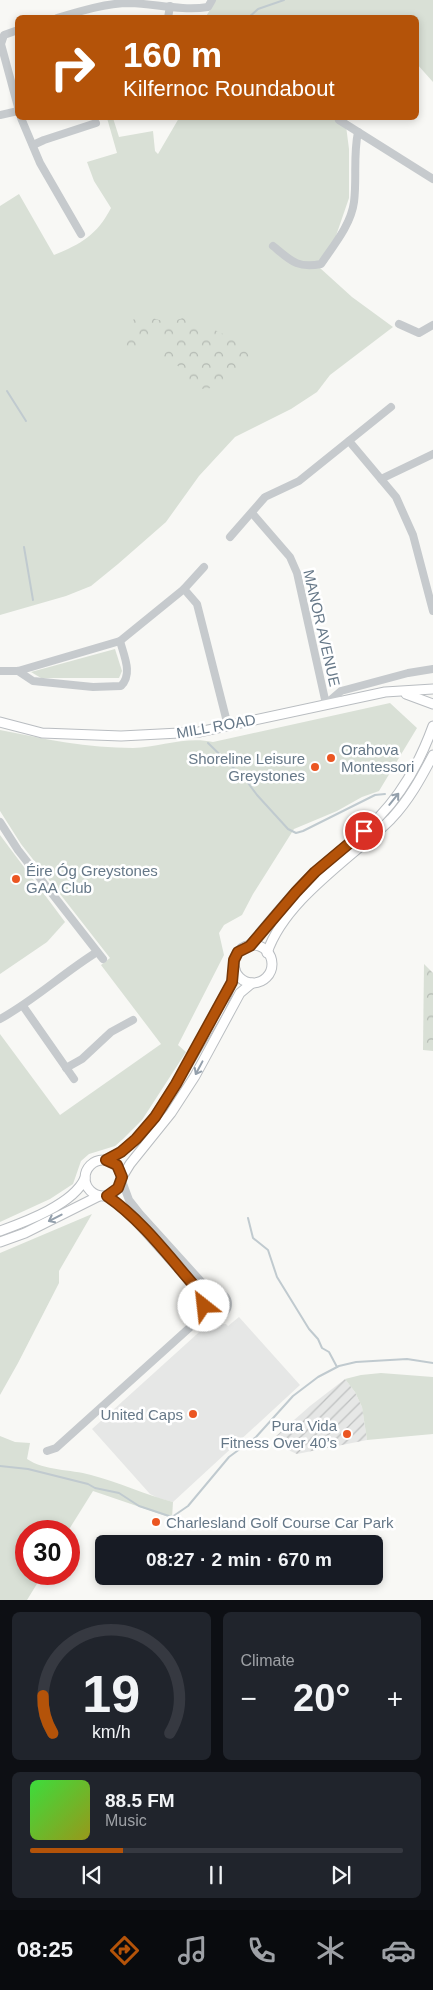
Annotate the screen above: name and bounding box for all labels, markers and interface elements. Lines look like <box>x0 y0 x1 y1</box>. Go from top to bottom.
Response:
icon: right <box>40 35 105 100</box>
text: 160 m <box>123 35 222 74</box>
text: Kilfernoc Roundabout <box>123 76 335 101</box>
street label: MANOR AVENUE <box>300 568 344 688</box>
street label: MILL ROAD <box>175 711 257 741</box>
place label: Orahova Montessori <box>341 741 414 775</box>
place label: Shoreline Leisure Greystones <box>188 750 305 784</box>
marker: Orahova Montessori <box>325 752 337 764</box>
marker: Shoreline Leisure Greystones <box>309 761 321 773</box>
one-way arrow <box>389 793 400 806</box>
pin <box>343 810 385 852</box>
icon: arrive <box>350 817 378 845</box>
place label: Éire Óg Greystones GAA Club <box>26 862 158 896</box>
marker: Éire Óg Greystones GAA Club <box>10 873 22 885</box>
one-way arrow <box>194 1060 204 1075</box>
one-way arrow <box>48 1214 63 1223</box>
position arrow <box>177 1279 229 1331</box>
place label: United Caps <box>100 1406 183 1423</box>
marker: United Caps <box>187 1408 199 1420</box>
place label: Pura Vida Fitness Over 40’s <box>221 1417 338 1451</box>
marker: Pura Vida Fitness Over 40’s <box>341 1428 353 1440</box>
place label: Charlesland Golf Course Car Park <box>166 1514 394 1531</box>
marker: Charlesland Golf Course Car Park <box>150 1516 162 1528</box>
speed limit sign: 30 <box>15 1520 80 1585</box>
text: 08:27 · 2 min · 670 m <box>146 1549 332 1570</box>
text: Climate <box>241 1652 295 1669</box>
text: 19 <box>82 1665 140 1723</box>
text: 20° <box>293 1677 350 1719</box>
text: − <box>241 1683 257 1714</box>
text: + <box>387 1683 403 1714</box>
text: km/h <box>92 1722 131 1742</box>
text: 88.5 FM <box>105 1790 175 1811</box>
text: Music <box>105 1812 147 1829</box>
icon: previous <box>78 1861 106 1889</box>
icon: pause <box>202 1861 230 1889</box>
icon: next <box>327 1861 355 1889</box>
icon: directions <box>107 1933 142 1968</box>
icon: music <box>175 1933 210 1968</box>
icon: phone <box>244 1933 279 1968</box>
icon: climate <box>313 1933 348 1968</box>
icon: car <box>381 1933 416 1968</box>
text: 08:25 <box>17 1937 73 1962</box>

